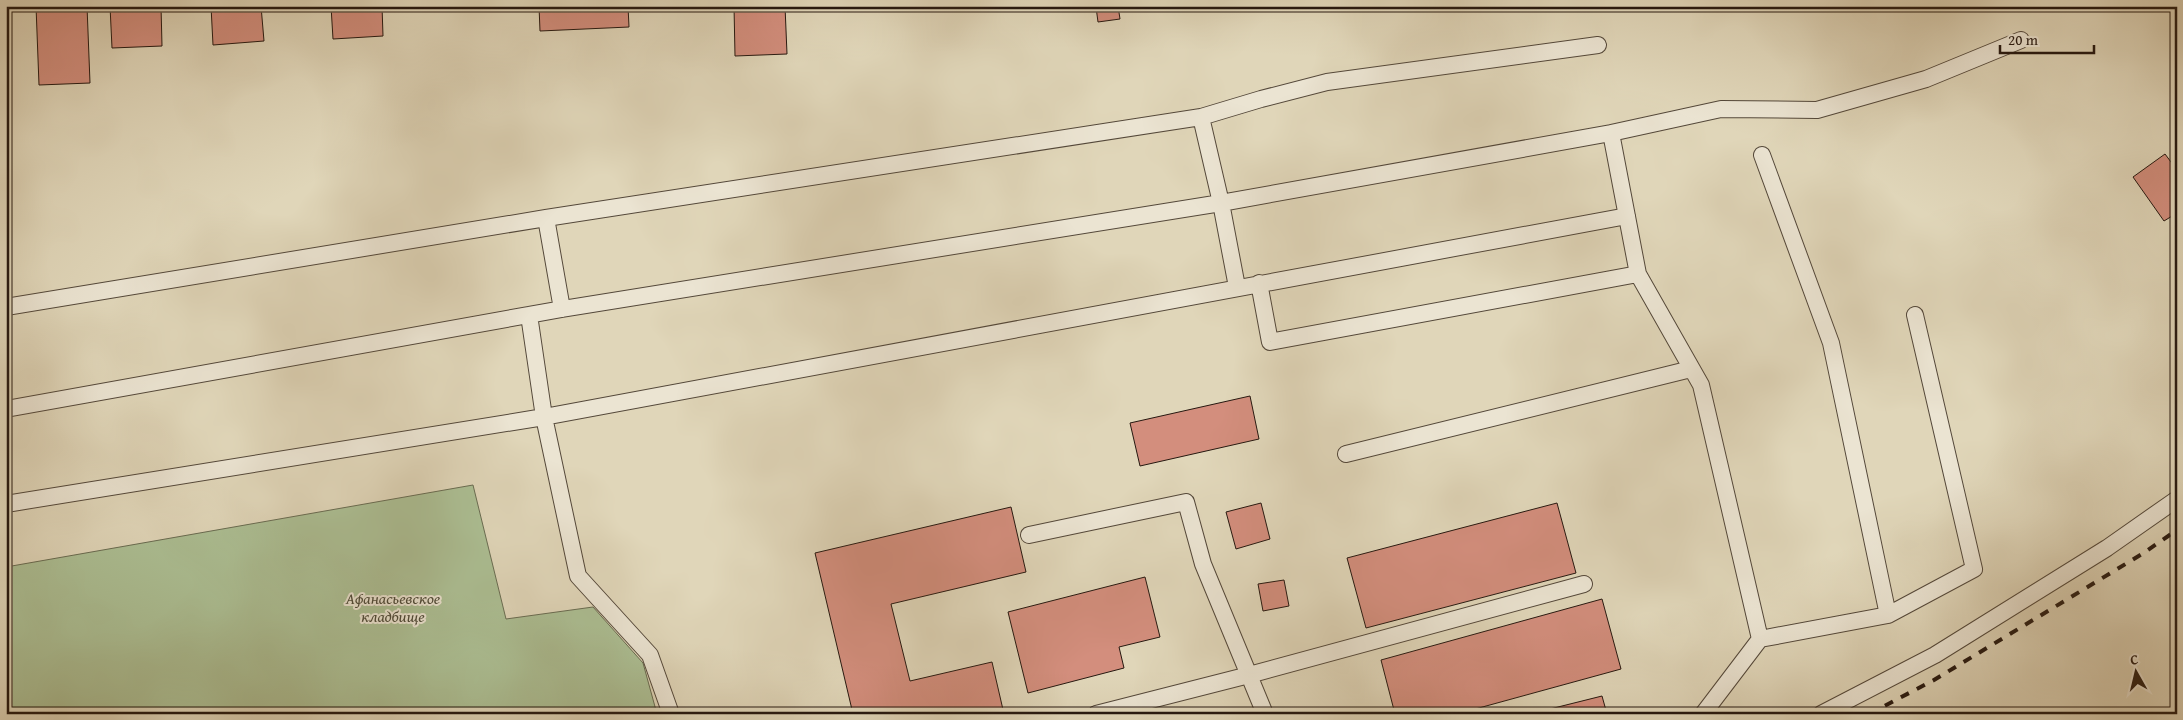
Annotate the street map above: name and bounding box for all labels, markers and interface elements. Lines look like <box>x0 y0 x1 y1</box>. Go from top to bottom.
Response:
scale bar <box>2000 22 2094 54</box>
text: 20 m <box>2008 29 2039 50</box>
park label: Афанасьевское кладбище <box>345 586 441 628</box>
north arrow <box>2110 648 2160 698</box>
text: С <box>2129 649 2140 670</box>

